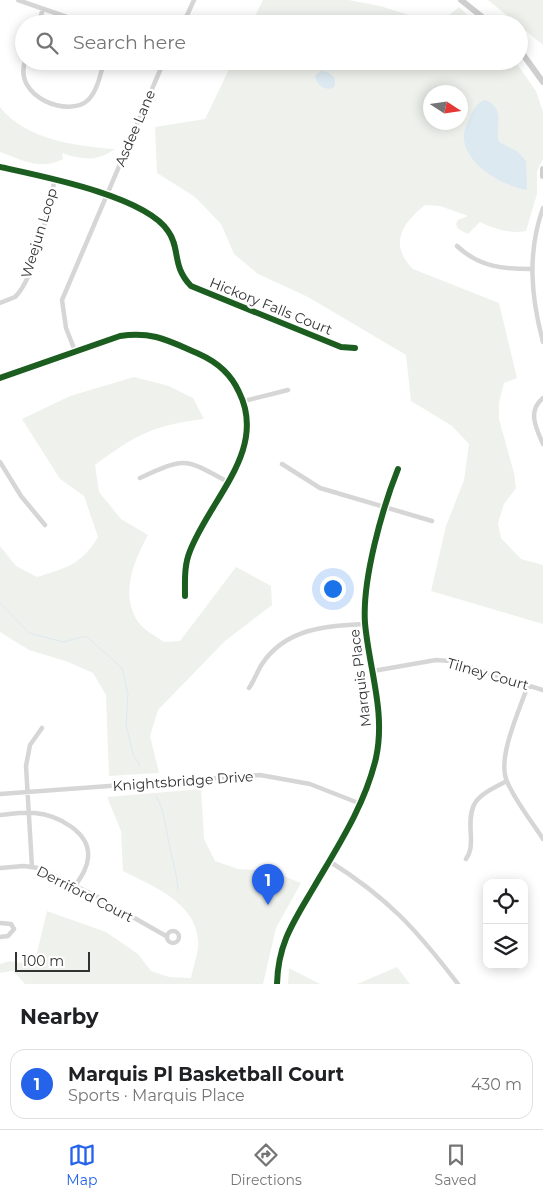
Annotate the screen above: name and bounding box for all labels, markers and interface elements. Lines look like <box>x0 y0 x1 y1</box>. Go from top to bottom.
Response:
search box <box>15 15 528 70</box>
icon: search <box>33 29 61 57</box>
text: Search here <box>73 31 186 54</box>
north arrow <box>423 85 468 130</box>
street label: Asdee Lane <box>111 87 159 169</box>
street label: Weejun Loop <box>17 186 61 280</box>
street label: Hickory Falls Court <box>207 273 335 339</box>
your location <box>320 576 346 602</box>
street label: Marquis Place <box>345 628 375 728</box>
street label: Tilney Court <box>445 654 531 694</box>
street label: Knightsbridge Drive <box>112 767 254 795</box>
street label: Derriford Court <box>34 862 137 926</box>
pin: 1 <box>252 864 284 905</box>
map controls <box>483 879 528 969</box>
button: locate <box>483 879 528 924</box>
button: layers <box>483 924 528 969</box>
scale bar <box>15 949 90 972</box>
text: 100 m <box>22 952 64 970</box>
text: Nearby <box>20 1004 99 1029</box>
text: Marquis Pl Basketball Court <box>68 1063 344 1086</box>
text: 1 <box>34 1075 40 1094</box>
text: 430 m <box>471 1075 522 1094</box>
text: Sports · Marquis Place <box>68 1086 245 1105</box>
tab: Map <box>66 1141 97 1189</box>
tab: Directions <box>230 1141 302 1189</box>
tab: Saved <box>435 1141 477 1189</box>

